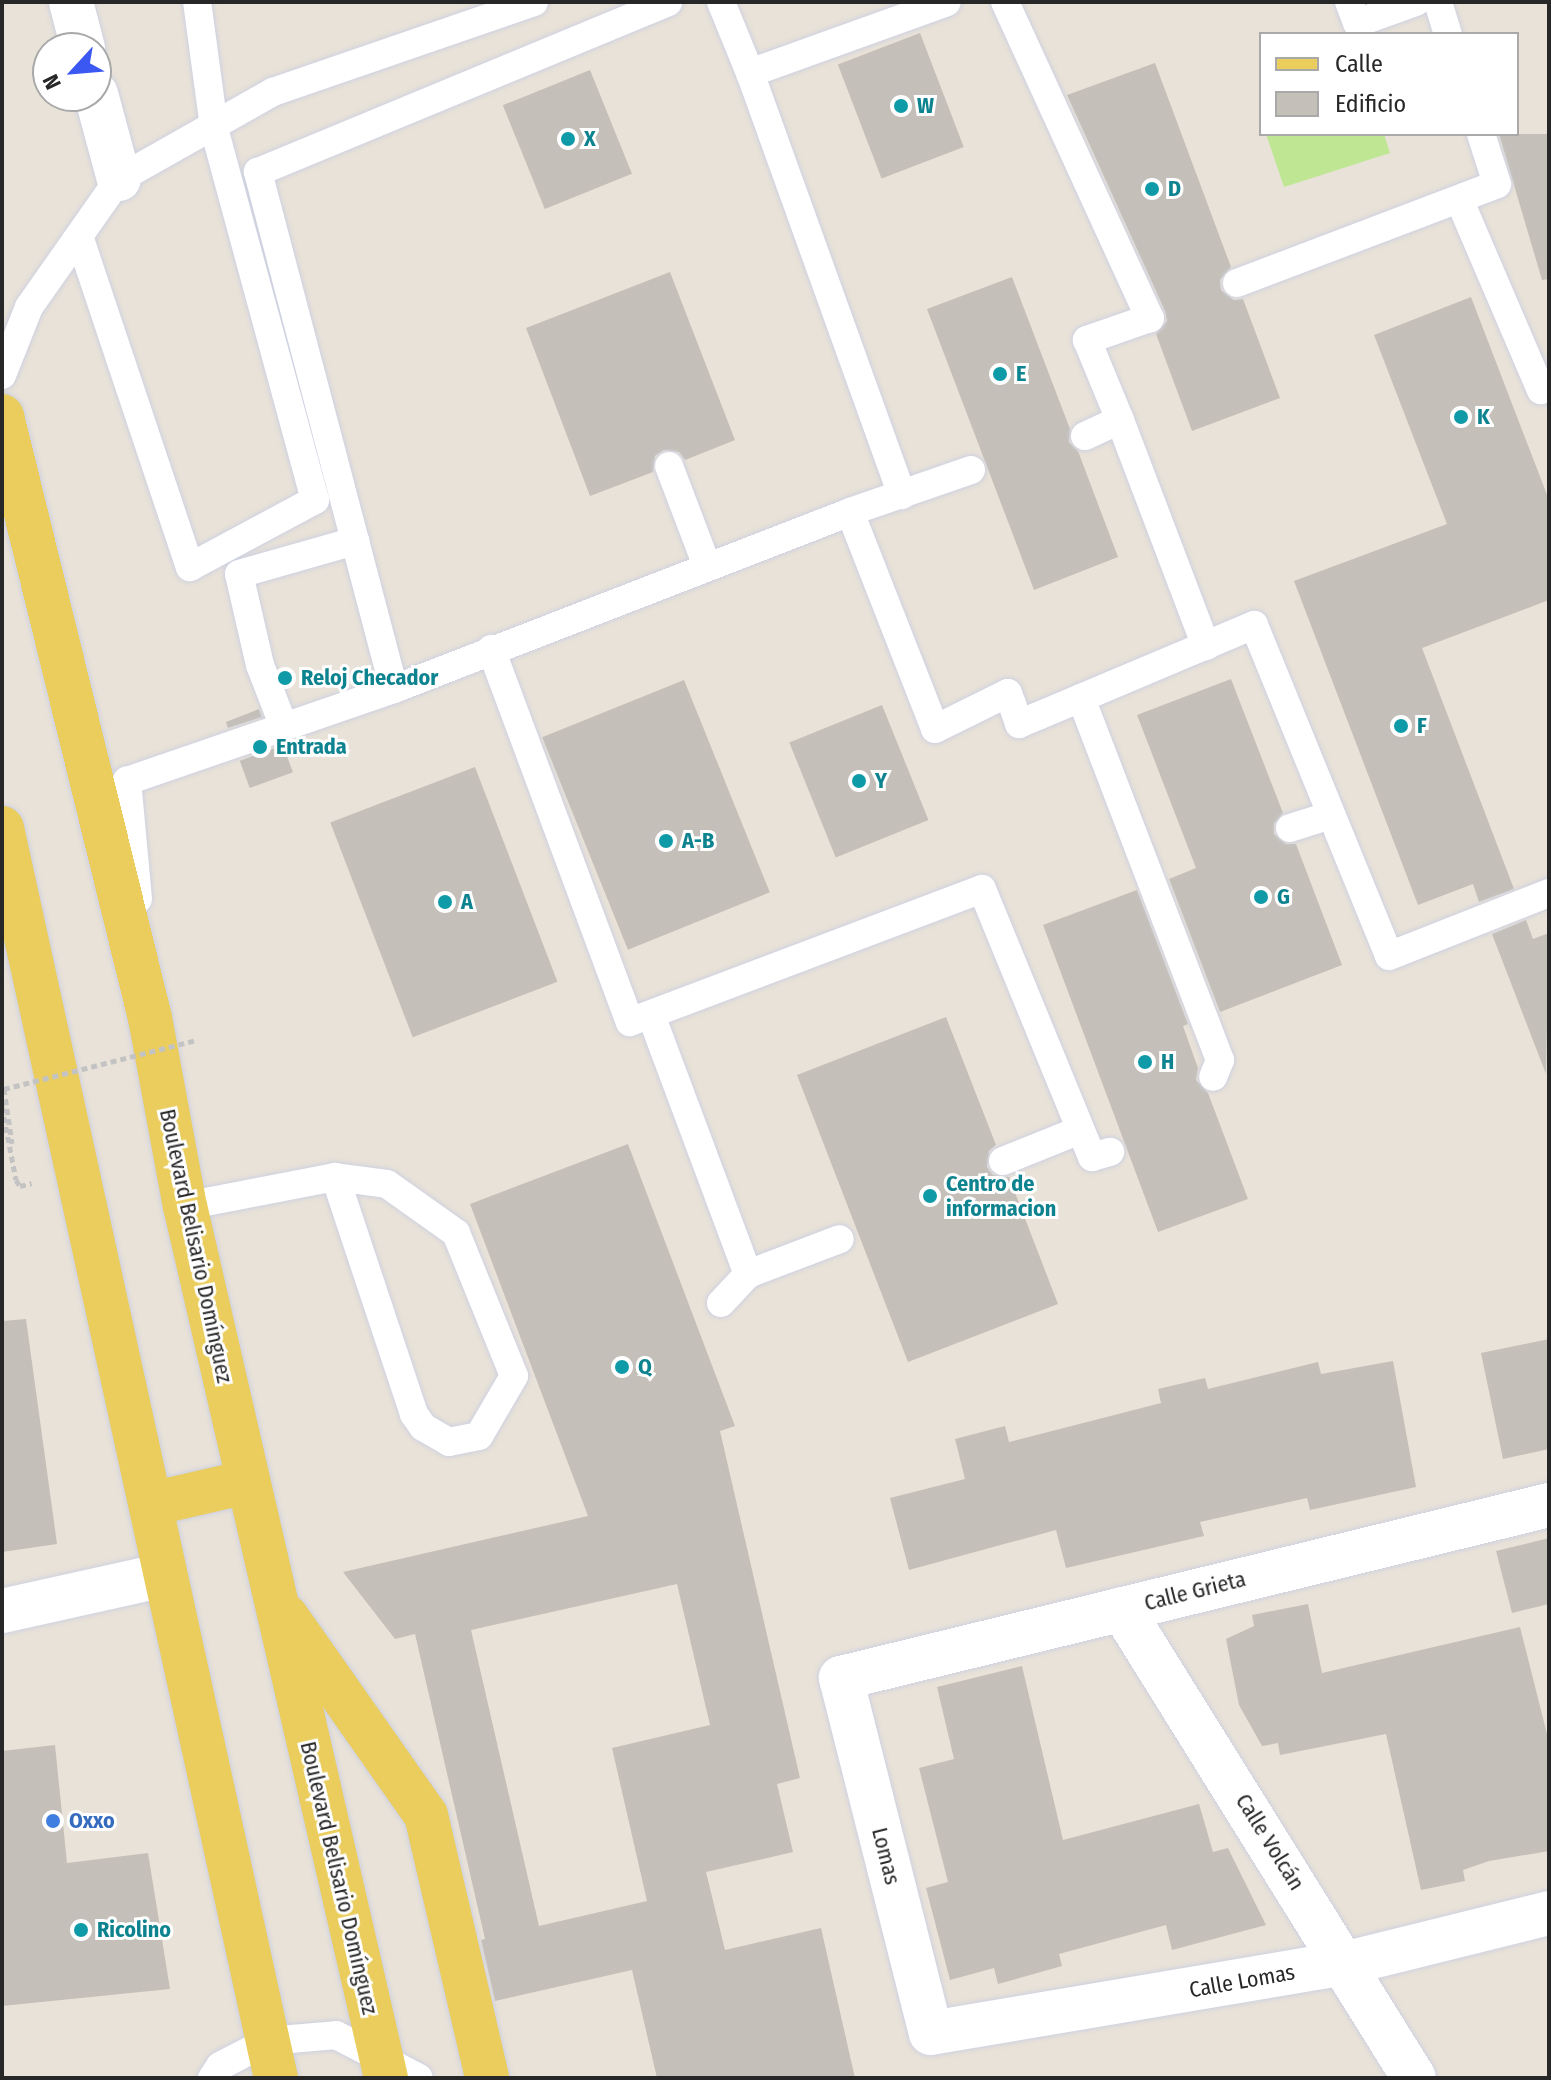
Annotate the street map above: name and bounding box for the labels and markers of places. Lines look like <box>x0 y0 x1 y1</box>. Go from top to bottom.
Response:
place label: W <box>917 93 934 119</box>
marker: W <box>892 97 910 115</box>
place label: X <box>584 126 596 152</box>
marker: X <box>559 130 577 148</box>
place label: D <box>1168 176 1181 202</box>
marker: D <box>1143 180 1161 198</box>
place label: E <box>1016 361 1026 387</box>
marker: E <box>991 365 1009 383</box>
place label: K <box>1477 404 1490 430</box>
marker: K <box>1452 408 1470 426</box>
place label: Reloj Checador <box>301 665 438 691</box>
marker: Reloj Checador <box>276 669 294 687</box>
place label: F <box>1417 713 1427 739</box>
marker: F <box>1392 717 1410 735</box>
place label: Entrada <box>276 734 347 760</box>
marker: Entrada <box>251 738 269 756</box>
place label: Y <box>875 768 887 794</box>
marker: Y <box>850 772 868 790</box>
place label: A-B <box>682 828 714 854</box>
marker: A-B <box>657 832 675 850</box>
place label: G <box>1277 884 1290 910</box>
marker: G <box>1252 888 1270 906</box>
place label: A <box>461 889 473 915</box>
marker: A <box>436 893 454 911</box>
place label: H <box>1161 1049 1174 1075</box>
marker: H <box>1136 1053 1154 1071</box>
place label: Centro de informacion <box>946 1170 1056 1222</box>
marker: Centro de informacion <box>921 1187 939 1205</box>
place label: Q <box>638 1354 652 1380</box>
marker: Q <box>613 1358 631 1376</box>
place label: Oxxo <box>69 1808 115 1834</box>
marker: Oxxo <box>44 1812 62 1830</box>
place label: Ricolino <box>97 1917 171 1943</box>
marker: Ricolino <box>72 1921 90 1939</box>

